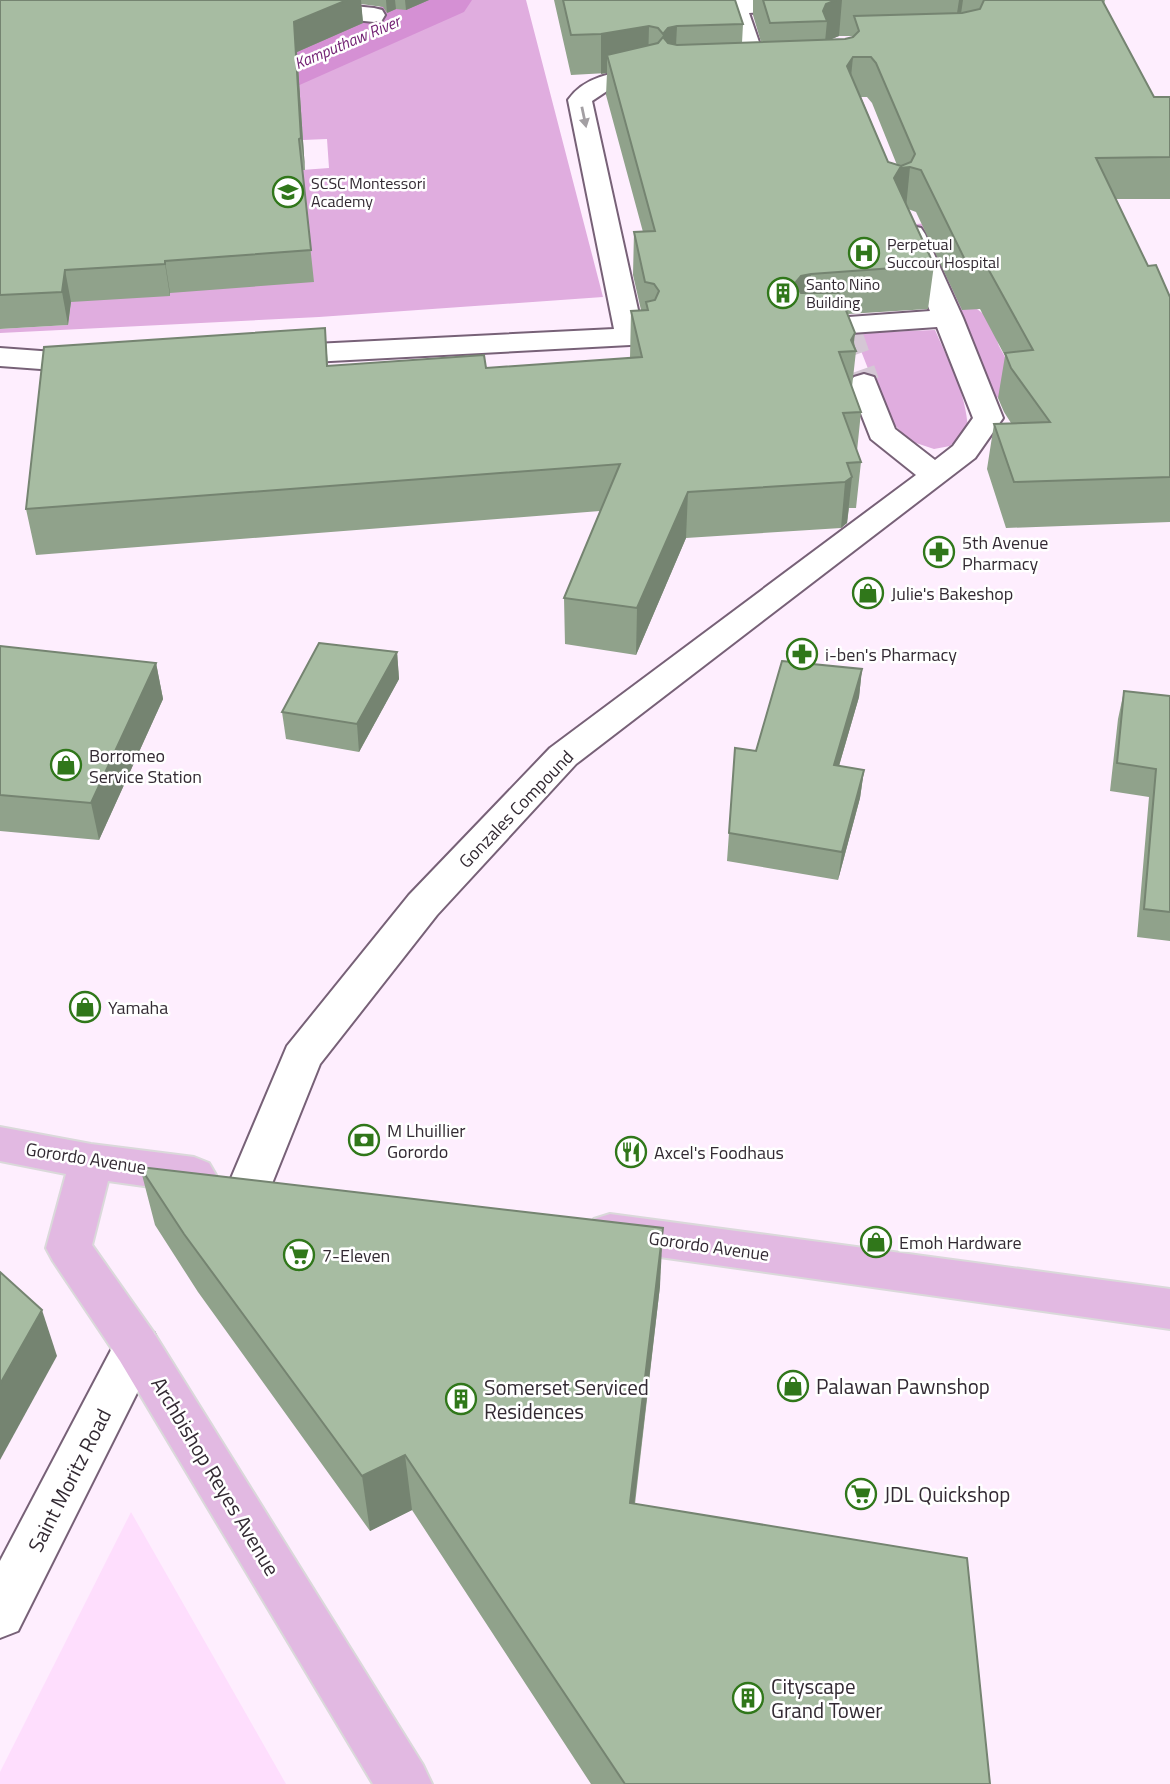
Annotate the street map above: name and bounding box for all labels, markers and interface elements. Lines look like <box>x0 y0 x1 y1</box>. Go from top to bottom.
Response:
water label: Kamputhaw River <box>291 8 405 75</box>
one-way arrow <box>579 106 590 128</box>
place label: SCSC Montessori Academy <box>311 171 426 213</box>
school or university icon: SCSC Montessori Academy <box>271 175 305 209</box>
place label: Perpetual Succour Hospital <box>887 232 1000 274</box>
hospital icon: Perpetual Succour Hospital <box>847 236 881 270</box>
place label: Santo Niño Building <box>806 272 880 314</box>
building icon: Santo Niño Building <box>766 276 800 310</box>
place label: 5th Avenue Pharmacy <box>962 529 1048 577</box>
pharmacy icon: 5th Avenue Pharmacy <box>922 535 956 569</box>
shop icon: Julie's Bakeshop <box>851 576 885 610</box>
place label: Julie's Bakeshop <box>891 580 1013 607</box>
pharmacy icon: i-ben's Pharmacy <box>785 637 819 671</box>
place label: i-ben's Pharmacy <box>825 641 957 668</box>
place label: Borromeo Service Station <box>89 742 202 790</box>
street label: Gonzales Compound <box>452 744 580 874</box>
shop icon: Borromeo Service Station <box>49 748 83 782</box>
shop icon: Yamaha <box>68 990 102 1024</box>
place label: Yamaha <box>108 994 168 1021</box>
place label: M Lhuillier Gorordo <box>387 1117 465 1165</box>
bank icon: M Lhuillier Gorordo <box>347 1123 381 1157</box>
street label: Gorordo Avenue <box>24 1135 148 1181</box>
restaurant icon: Axcel's Foodhaus <box>614 1135 648 1169</box>
place label: Axcel's Foodhaus <box>654 1139 784 1166</box>
street label: Gorordo Avenue <box>647 1224 771 1268</box>
shop icon: Emoh Hardware <box>859 1225 893 1259</box>
place label: Emoh Hardware <box>899 1229 1022 1256</box>
supermarket icon: 7-Eleven <box>282 1238 316 1272</box>
place label: 7-Eleven <box>322 1242 390 1269</box>
shop icon: Palawan Pawnshop <box>776 1369 810 1403</box>
street label: Archbishop Reyes Avenue <box>144 1370 288 1582</box>
place label: Palawan Pawnshop <box>816 1370 990 1402</box>
place label: Somerset Serviced Residences <box>484 1371 649 1427</box>
building icon: Somerset Serviced Residences <box>444 1382 478 1416</box>
street label: Saint Moritz Road <box>19 1403 119 1557</box>
supermarket icon: JDL Quickshop <box>844 1477 878 1511</box>
place label: JDL Quickshop <box>884 1478 1010 1510</box>
place label: Cityscape Grand Tower <box>771 1670 883 1726</box>
building icon: Cityscape Grand Tower <box>731 1681 765 1715</box>

